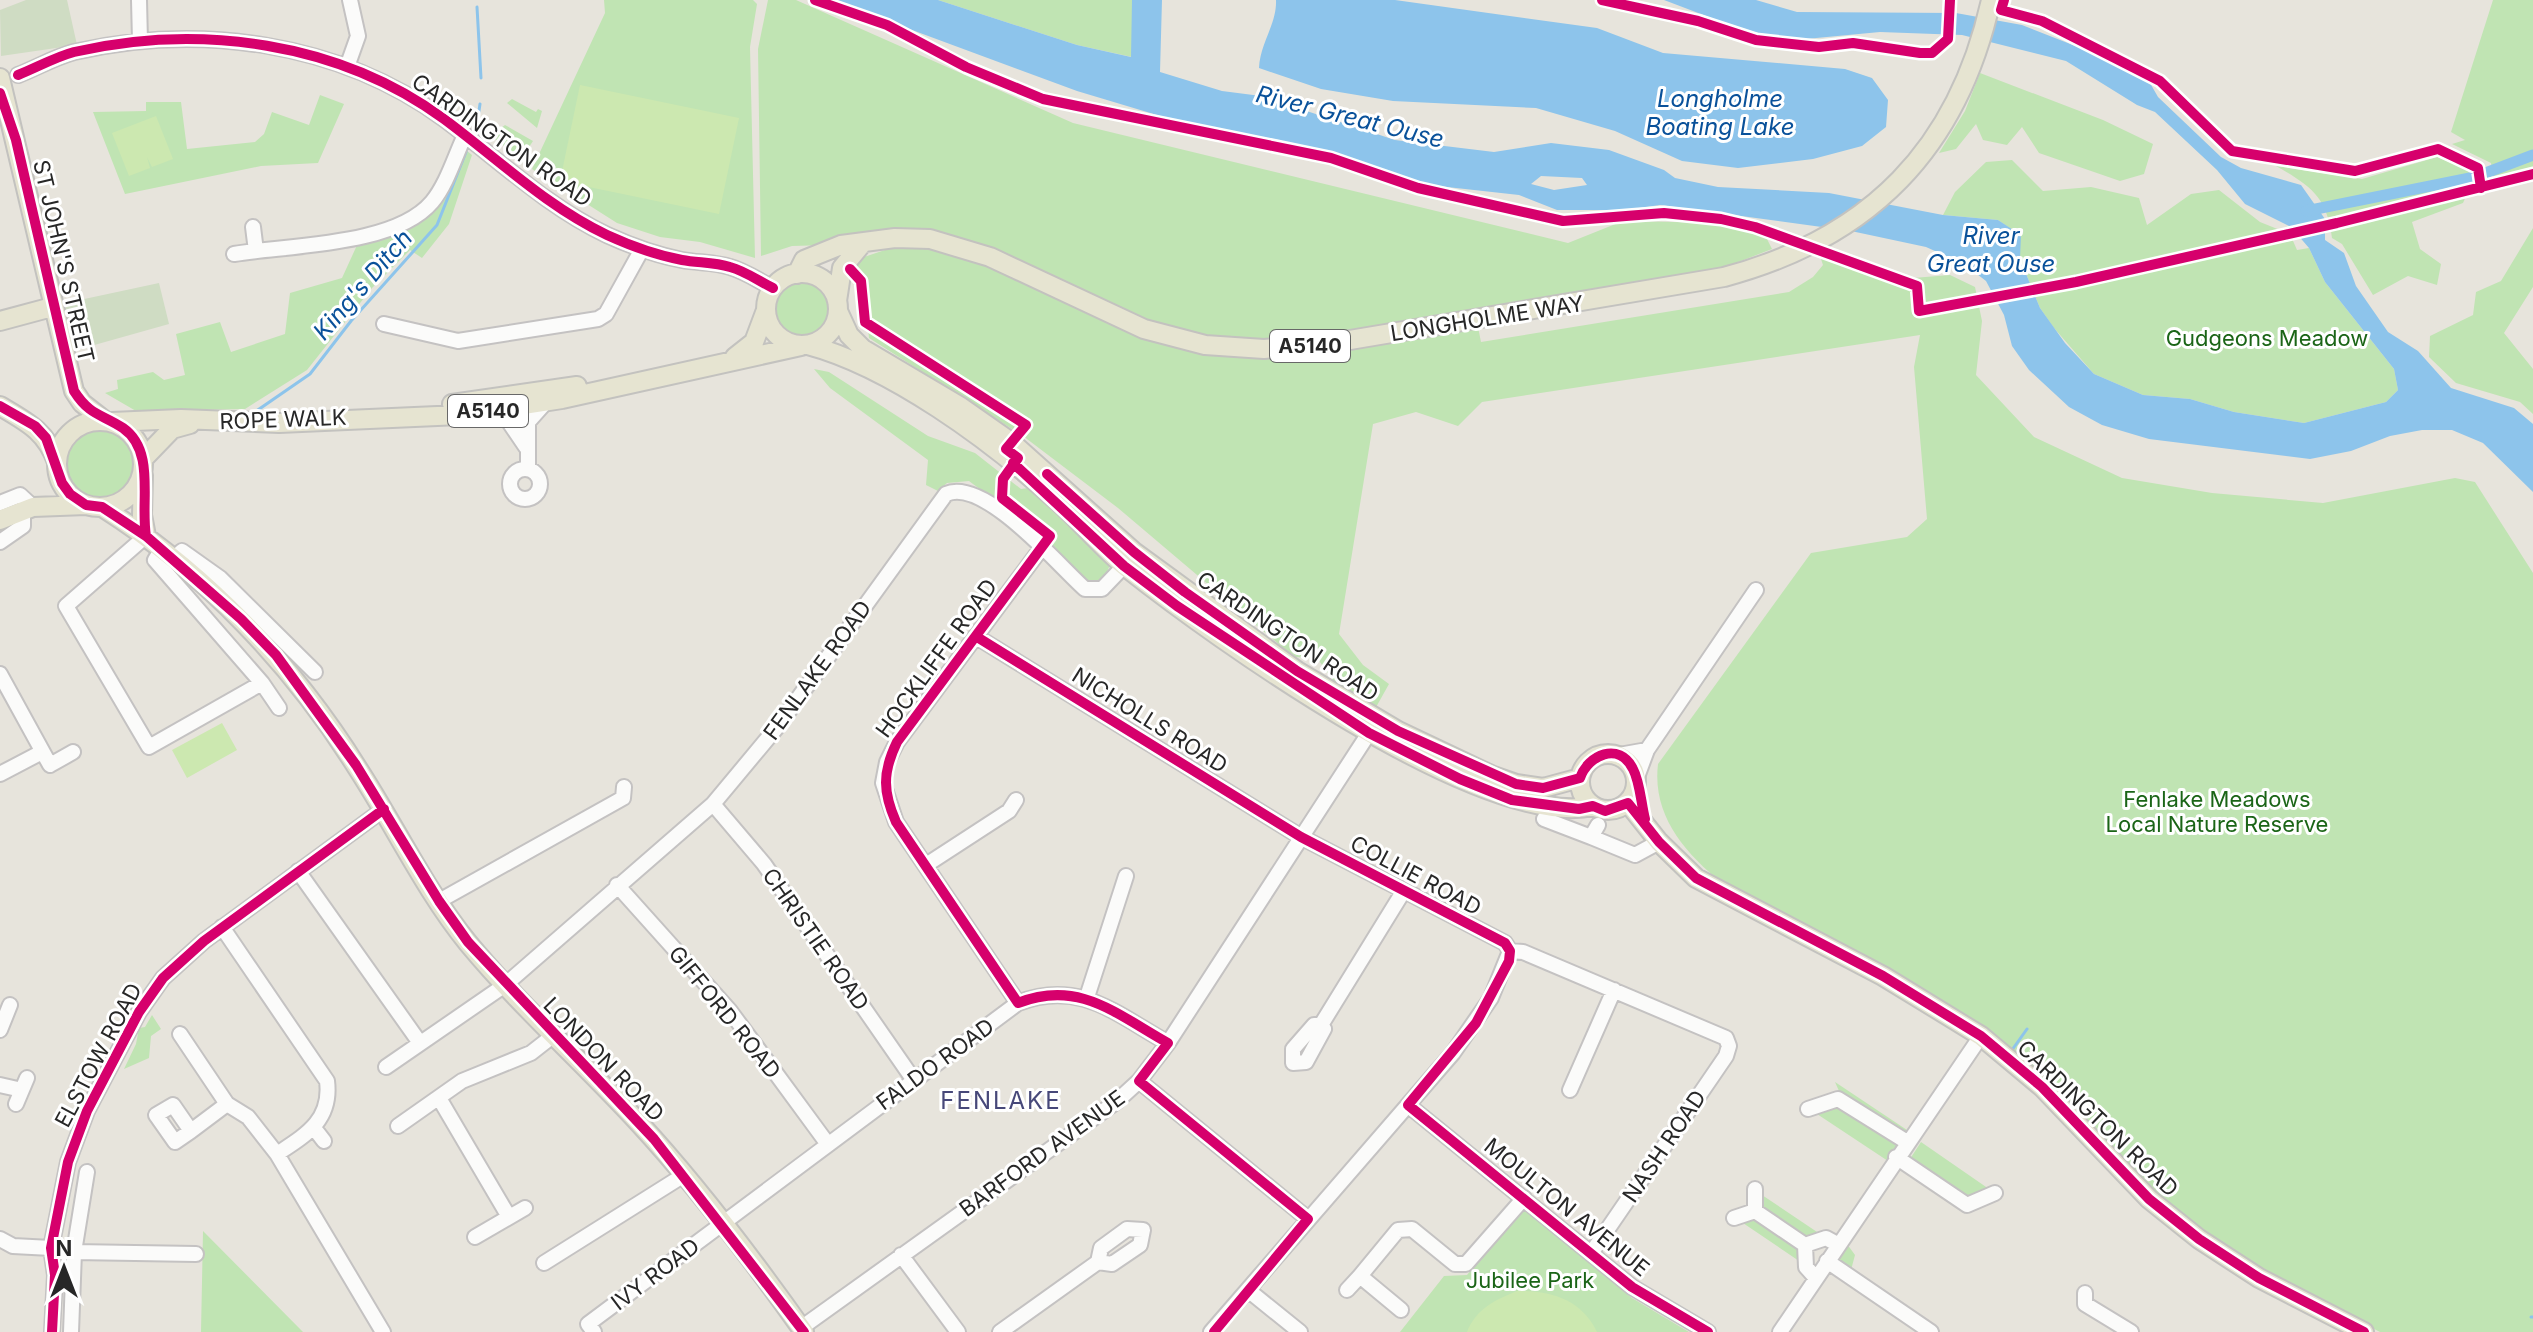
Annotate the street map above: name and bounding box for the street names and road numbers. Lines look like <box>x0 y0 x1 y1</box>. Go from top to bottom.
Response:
street label: CARDINGTON ROAD <box>407 68 597 212</box>
street label: ST JOHN'S STREET <box>28 157 100 365</box>
street label: LONGHOLME WAY <box>1388 290 1586 346</box>
road number: A5140 <box>1270 330 1350 362</box>
road number: A5140 <box>448 395 528 427</box>
street label: ROPE WALK <box>219 404 347 434</box>
street label: CARDINGTON ROAD <box>1192 566 1384 706</box>
street label: HOCKLIFFE ROAD <box>870 574 1002 742</box>
street label: FENLAKE ROAD <box>758 595 876 745</box>
street label: NICHOLLS ROAD <box>1068 662 1232 778</box>
street label: COLLIE ROAD <box>1346 830 1486 920</box>
street label: CHRISTIE ROAD <box>757 863 875 1015</box>
street label: GIFFORD ROAD <box>664 941 786 1083</box>
street label: ELSTOW ROAD <box>49 979 147 1131</box>
street label: LONDON ROAD <box>538 992 670 1126</box>
street label: FALDO ROAD <box>871 1013 999 1115</box>
street label: CARDINGTON ROAD <box>2012 1034 2184 1202</box>
street label: BARFORD AVENUE <box>954 1084 1130 1222</box>
street label: NASH ROAD <box>1617 1085 1711 1207</box>
street label: MOULTON AVENUE <box>1479 1132 1655 1282</box>
street label: IVY ROAD <box>606 1232 704 1316</box>

